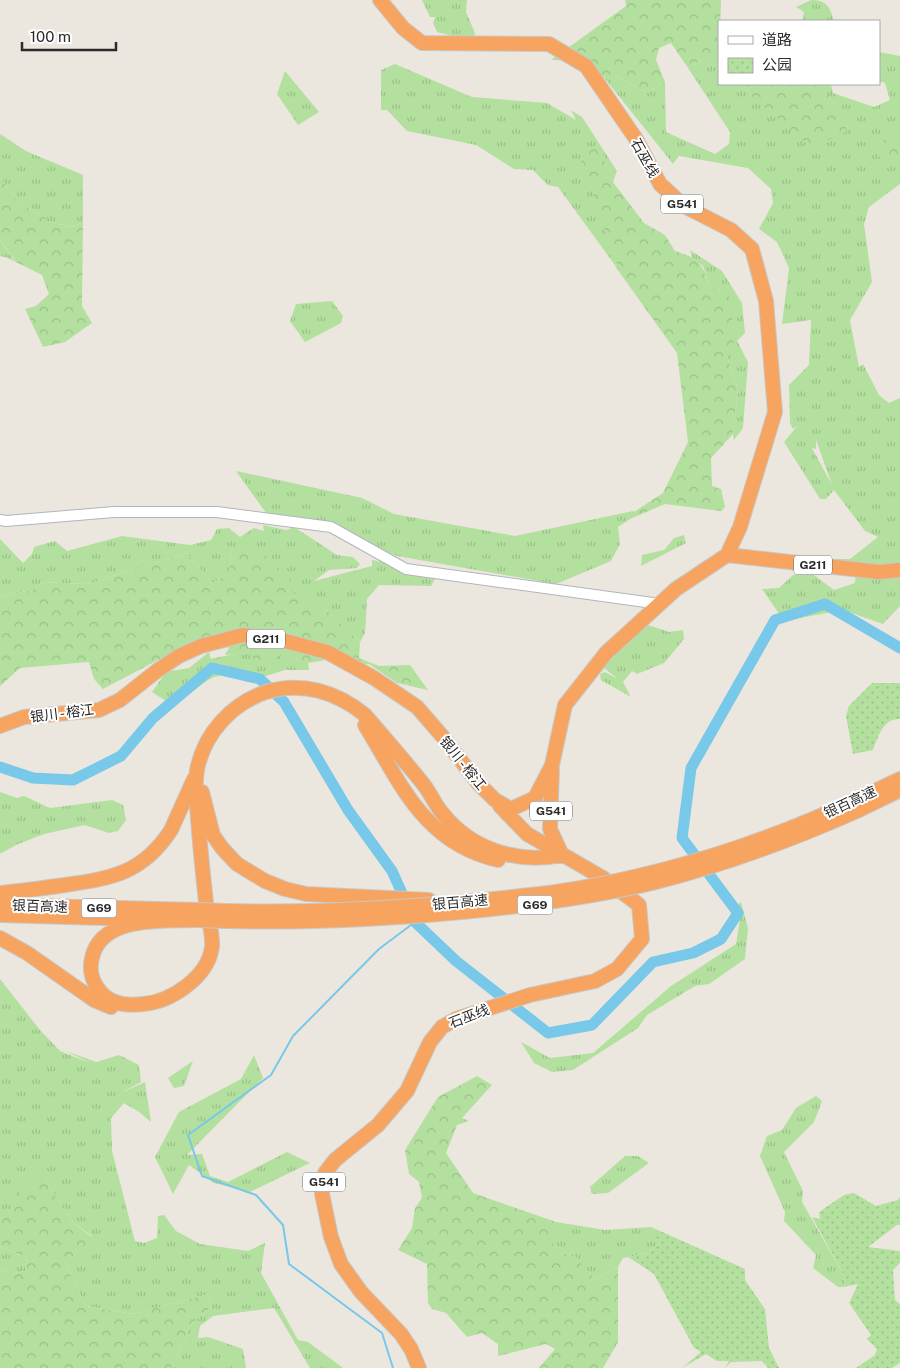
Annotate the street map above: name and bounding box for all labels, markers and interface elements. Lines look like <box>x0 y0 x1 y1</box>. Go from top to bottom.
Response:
scale bar <box>22 20 116 52</box>
legend <box>718 20 880 85</box>
text: 100 m <box>30 28 71 45</box>
text: 道路 <box>762 31 792 48</box>
text: 公园 <box>762 56 792 73</box>
street label: 石巫线 <box>628 136 662 180</box>
road number: G541 <box>661 194 703 213</box>
road number: G211 <box>794 556 832 574</box>
road number: G211 <box>247 630 285 648</box>
street label: 银川 - 榕江 <box>29 701 95 725</box>
street label: 银川 - 榕江 <box>437 733 489 793</box>
street label: 银百高速 <box>821 783 879 821</box>
road number: G541 <box>530 801 572 820</box>
street label: 银百高速 <box>431 892 489 912</box>
road number: G69 <box>518 896 552 914</box>
street label: 银百高速 <box>12 897 68 915</box>
road number: G69 <box>82 898 116 918</box>
street label: 石巫线 <box>447 1001 491 1031</box>
road number: G541 <box>303 1172 345 1192</box>

